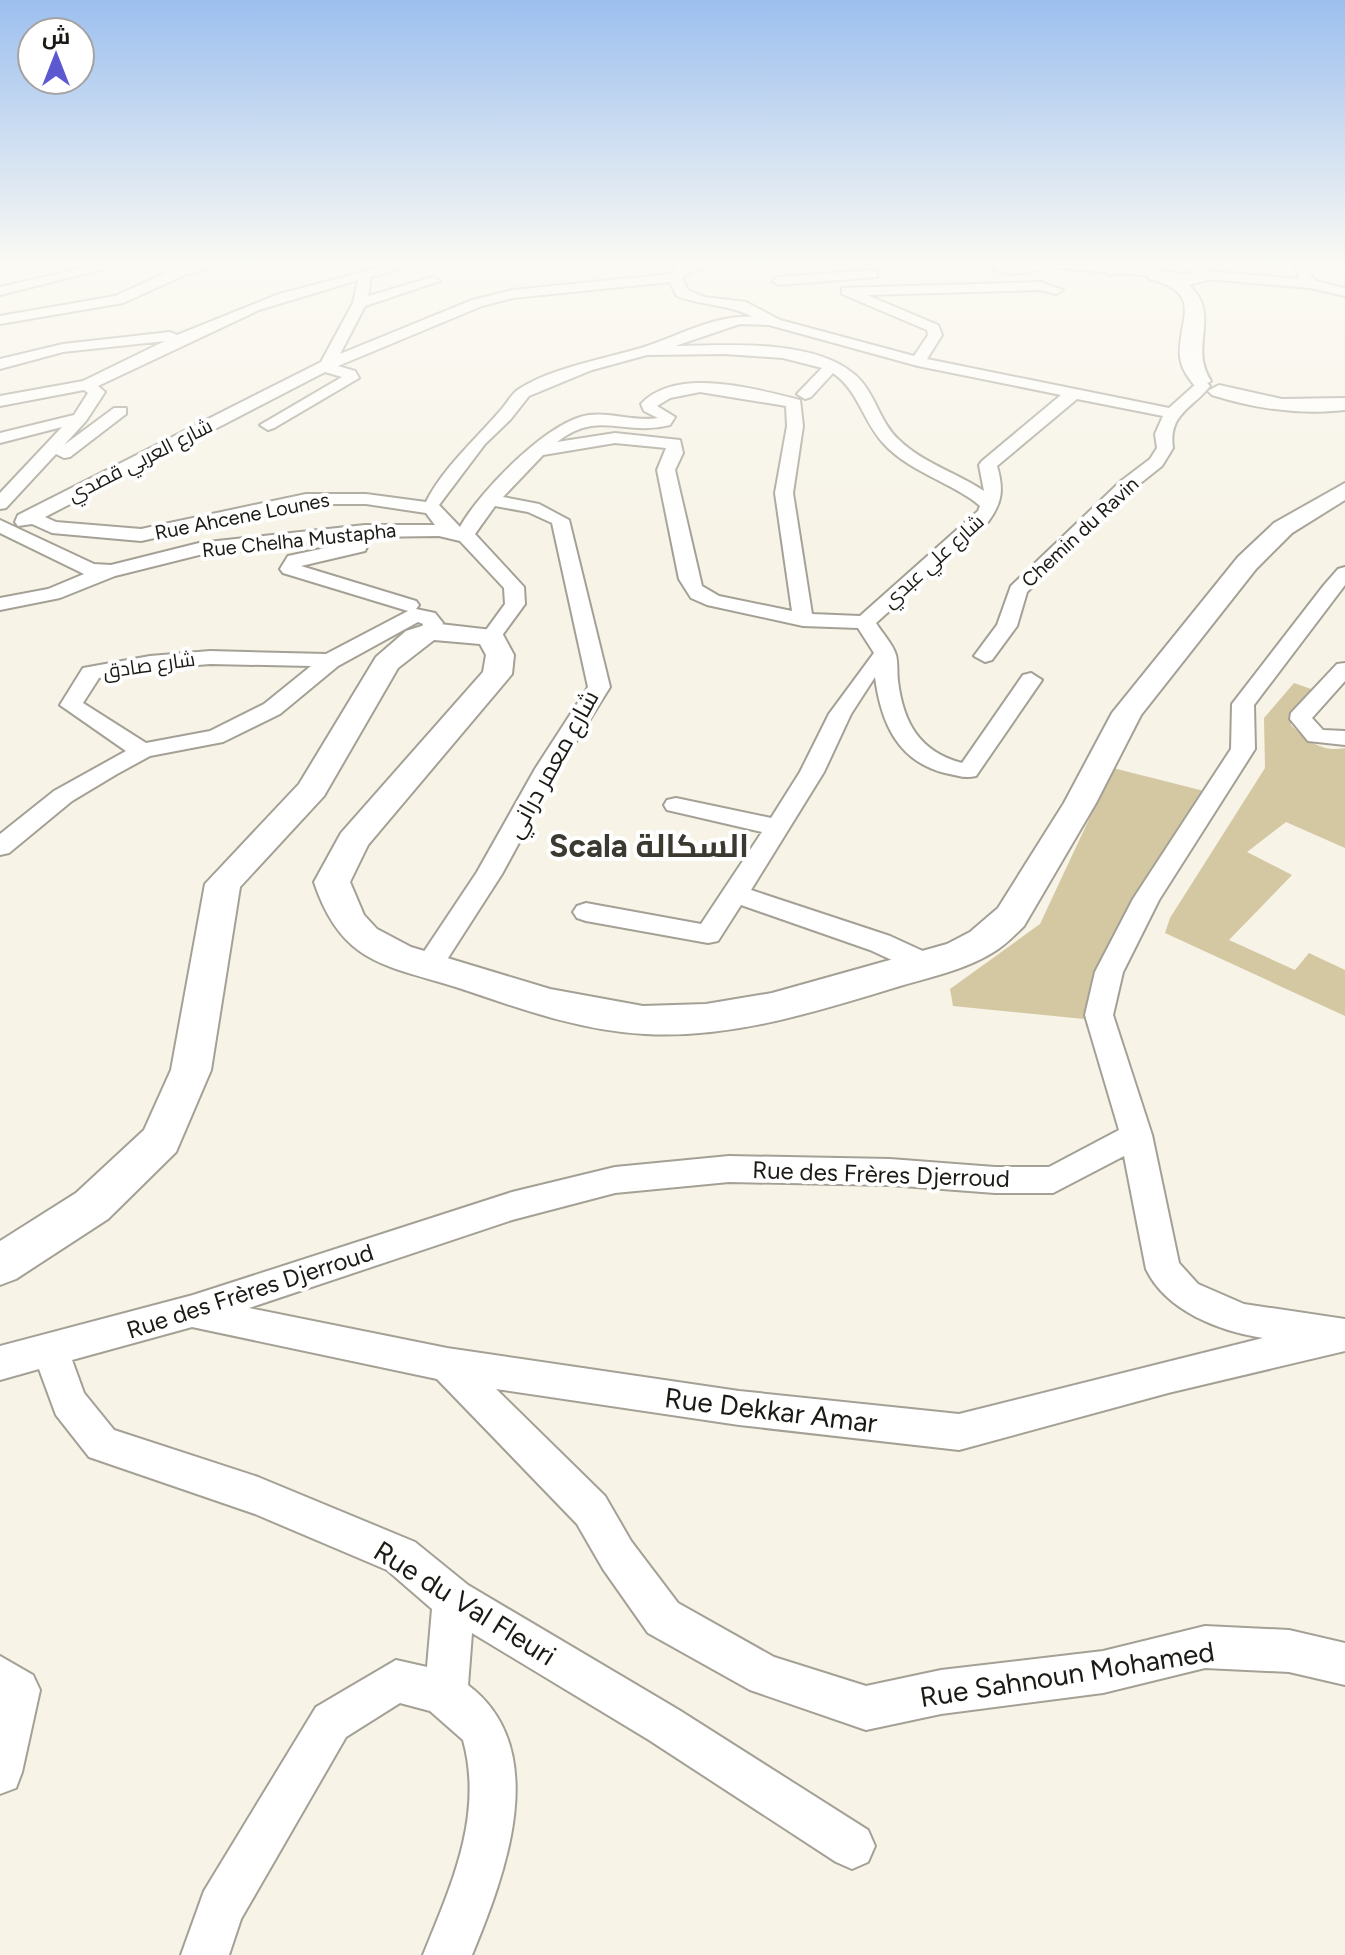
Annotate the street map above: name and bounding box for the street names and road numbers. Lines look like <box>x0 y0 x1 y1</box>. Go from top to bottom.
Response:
street label: شارع العربي قصدي <box>64 413 218 510</box>
street label: Chemin du Ravin <box>1017 472 1143 592</box>
street label: Rue Ahcene Lounes <box>153 487 331 545</box>
street label: شارع علي عبدي <box>877 509 991 616</box>
street label: Rue Chelha Mustapha <box>201 518 397 562</box>
street label: شارع صادق <box>101 647 197 685</box>
street label: شارع معمر دراني <box>499 685 609 845</box>
street label: Rue des Frères Djerroud <box>752 1155 1010 1193</box>
street label: Rue des Frères Djerroud <box>123 1237 377 1345</box>
street label: Rue Dekkar Amar <box>663 1380 880 1440</box>
street label: Rue du Val Fleuri <box>368 1533 562 1673</box>
street label: Rue Sahnoun Mohamed <box>917 1634 1217 1714</box>

